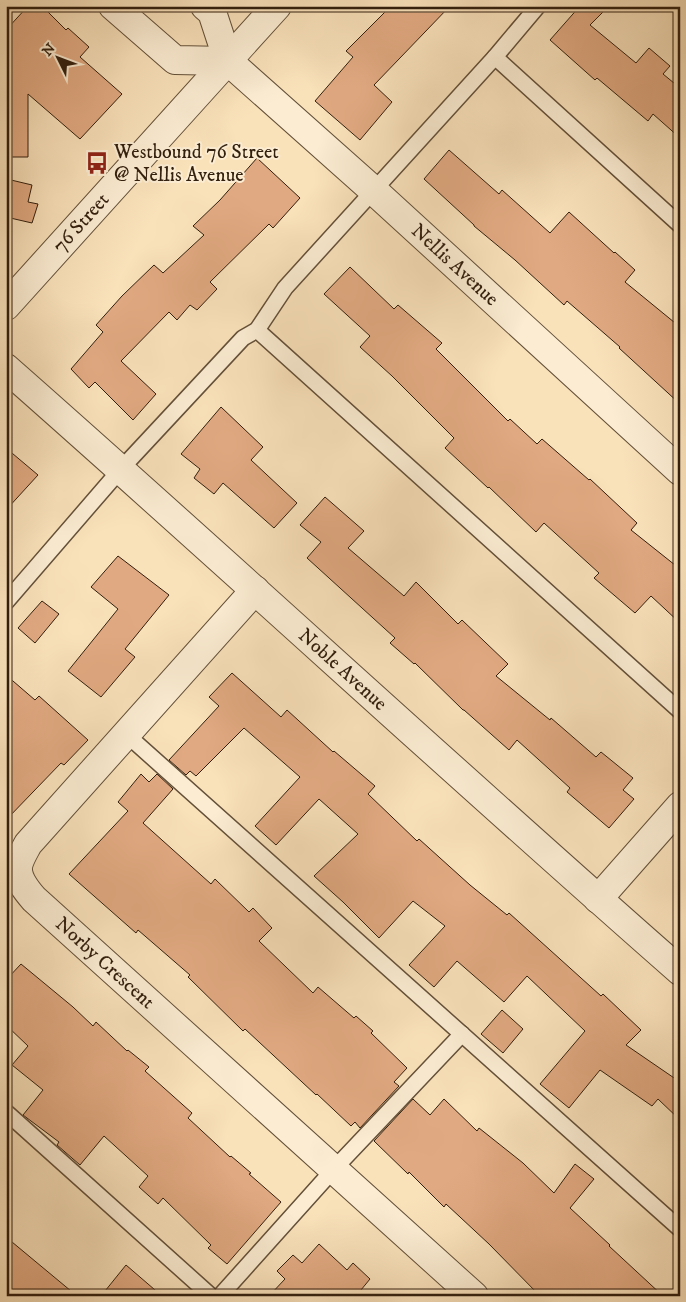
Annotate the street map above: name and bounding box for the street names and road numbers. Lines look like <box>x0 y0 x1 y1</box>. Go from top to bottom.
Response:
street label: 76 Street <box>48 188 115 258</box>
street label: Nellis Avenue <box>406 218 504 311</box>
street label: Noble Avenue <box>293 623 392 716</box>
street label: Norby Crescent <box>50 912 160 1014</box>

